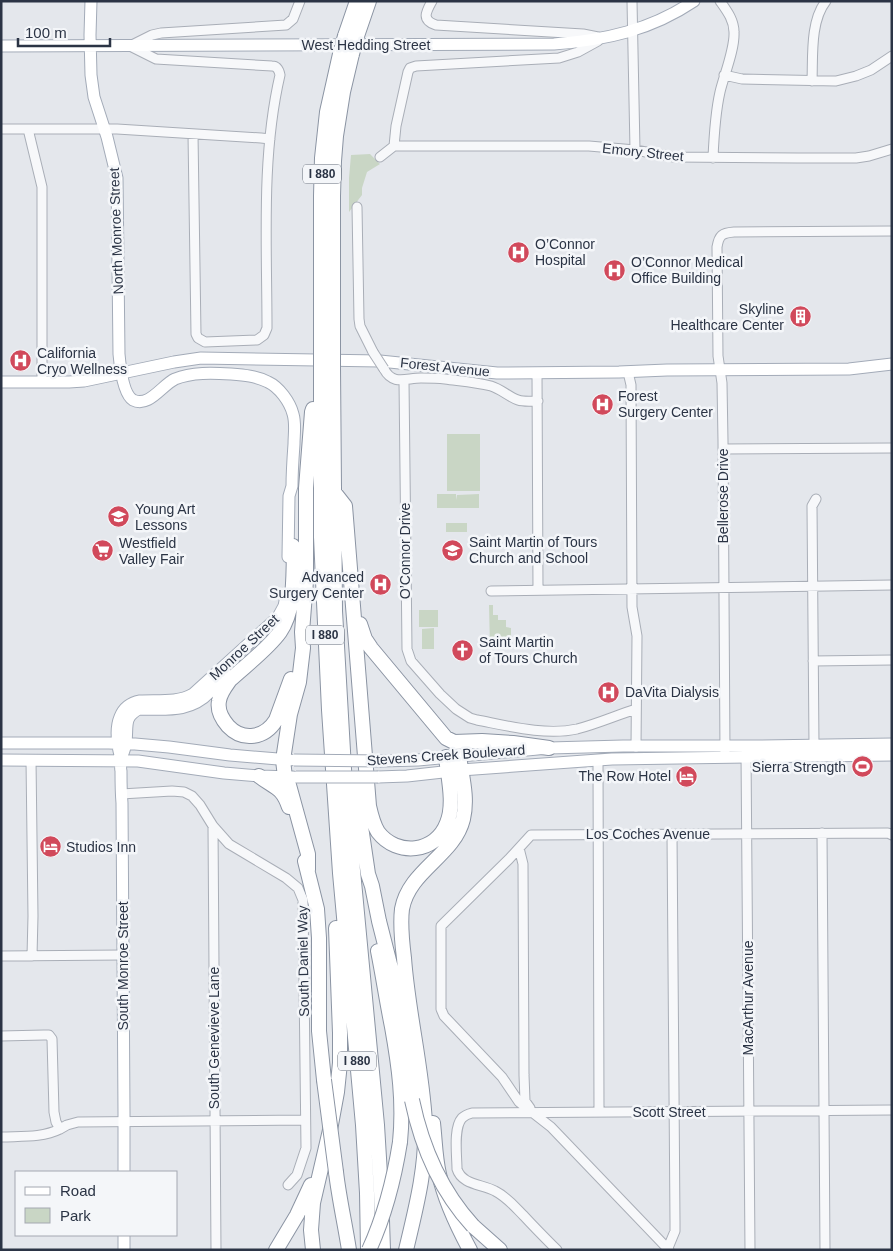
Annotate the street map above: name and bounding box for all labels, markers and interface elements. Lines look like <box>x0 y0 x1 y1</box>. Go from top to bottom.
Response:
scale bar <box>18 15 110 47</box>
text: 100 m <box>25 24 67 41</box>
street label: West Hedding Street <box>302 37 431 53</box>
street label: Emory Street <box>602 140 685 164</box>
road number: I 880 <box>303 164 341 183</box>
street label: North Monroe Street <box>106 167 126 295</box>
place label: O’Connor Hospital <box>535 236 595 268</box>
hospital icon: O’Connor Hospital <box>507 240 531 264</box>
place label: O’Connor Medical Office Building <box>631 254 743 286</box>
hospital icon: O’Connor Medical Office Building <box>603 258 627 282</box>
place label: Skyline Healthcare Center <box>670 301 784 333</box>
building icon: Skyline Healthcare Center <box>788 305 812 329</box>
place label: California Cryo Wellness <box>37 345 127 377</box>
hospital icon: California Cryo Wellness <box>9 349 33 373</box>
street label: Forest Avenue <box>399 354 491 380</box>
place label: Forest Surgery Center <box>618 388 713 420</box>
hospital icon: Forest Surgery Center <box>590 392 614 416</box>
street label: Bellerose Drive <box>715 448 731 543</box>
place label: Young Art Lessons <box>135 501 195 533</box>
street label: O’Connor Drive <box>397 503 413 599</box>
school or university icon: Young Art Lessons <box>107 505 131 529</box>
place label: Saint Martin of Tours Church and School <box>469 534 597 566</box>
place label: Westfield Valley Fair <box>119 535 184 567</box>
school or university icon: Saint Martin of Tours Church and School <box>441 538 465 562</box>
supermarket icon: Westfield Valley Fair <box>91 539 115 563</box>
place label: Advanced Surgery Center <box>269 569 364 601</box>
hospital icon: Advanced Surgery Center <box>368 573 392 597</box>
street label: Monroe Street <box>206 611 282 683</box>
road number: I 880 <box>306 626 344 644</box>
place label: Saint Martin of Tours Church <box>479 634 578 666</box>
church icon: Saint Martin of Tours Church <box>451 638 475 662</box>
hospital icon: DaVita Dialysis <box>597 680 621 704</box>
place label: DaVita Dialysis <box>625 684 719 700</box>
street label: Stevens Creek Boulevard <box>366 741 526 769</box>
sports icon: Sierra Strength <box>850 755 874 779</box>
place label: Sierra Strength <box>752 759 846 775</box>
hotel icon: The Row Hotel <box>675 764 699 788</box>
place label: The Row Hotel <box>578 768 671 784</box>
street label: Los Coches Avenue <box>586 826 710 842</box>
hotel icon: Studios Inn <box>38 835 62 859</box>
place label: Studios Inn <box>66 839 136 855</box>
street label: South Monroe Street <box>115 901 131 1031</box>
street label: South Daniel Way <box>294 905 312 1017</box>
street label: MacArthur Avenue <box>740 940 756 1055</box>
street label: South Genevieve Lane <box>206 967 222 1109</box>
road number: I 880 <box>338 1052 376 1070</box>
street label: Scott Street <box>632 1104 706 1120</box>
legend <box>15 1171 178 1236</box>
text: Road <box>60 1182 96 1199</box>
text: Park <box>60 1207 91 1224</box>

